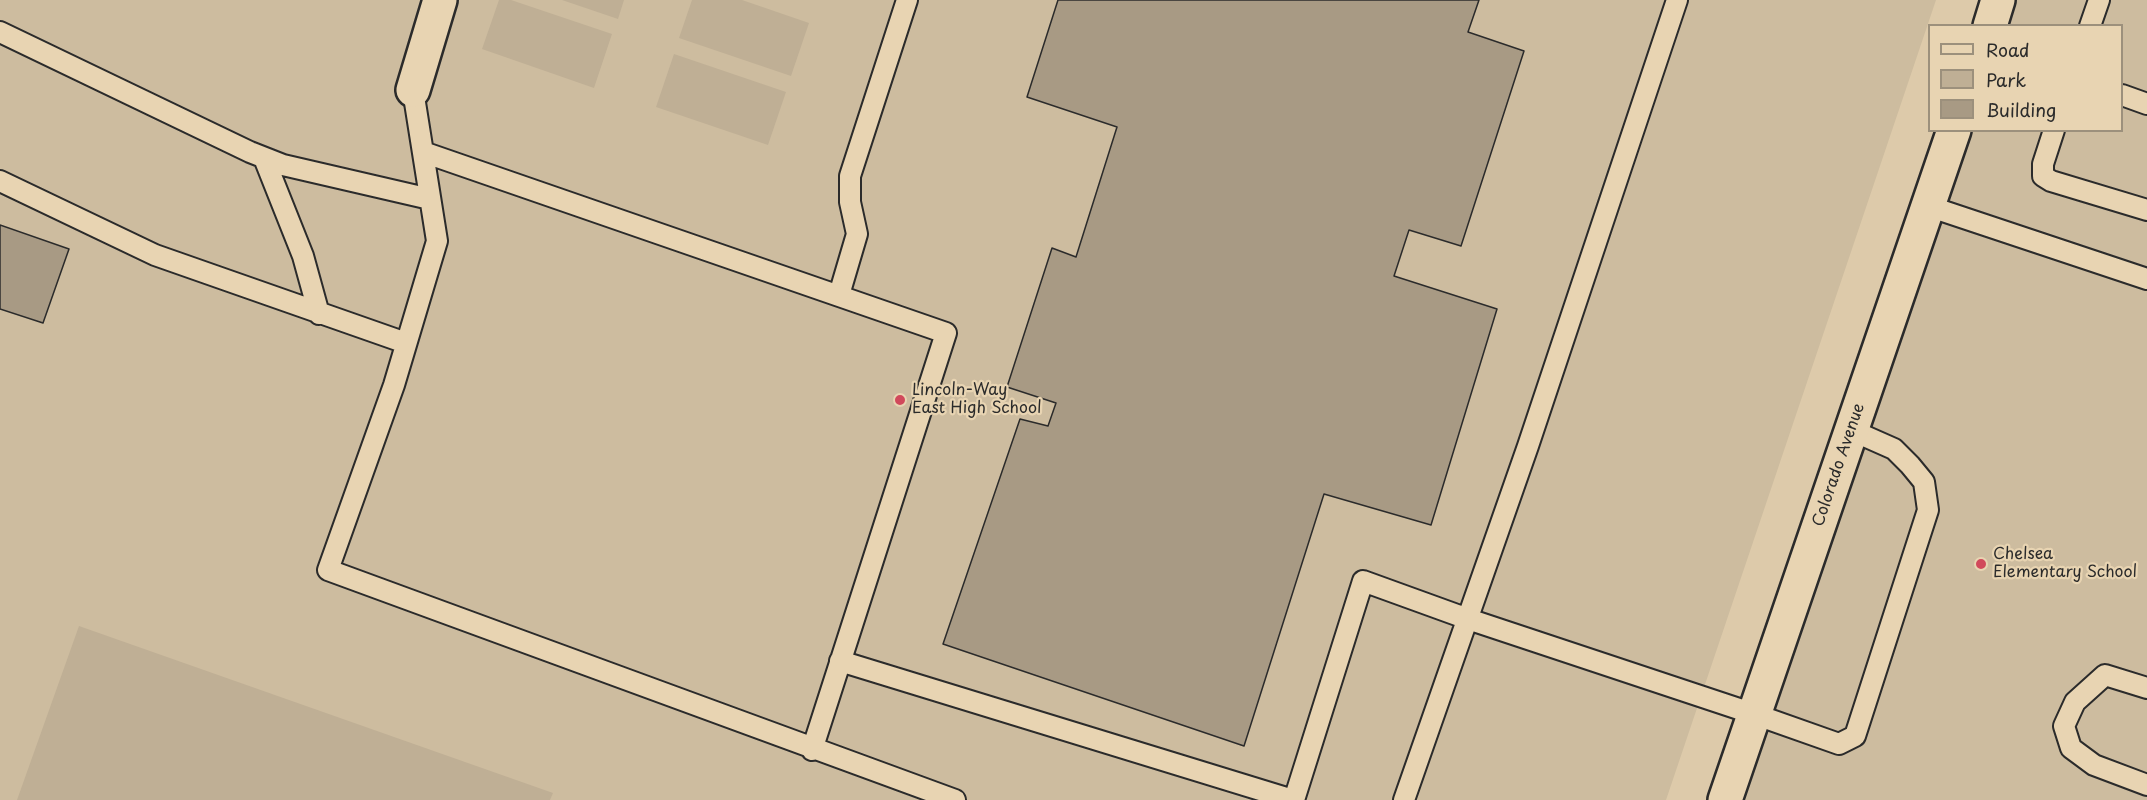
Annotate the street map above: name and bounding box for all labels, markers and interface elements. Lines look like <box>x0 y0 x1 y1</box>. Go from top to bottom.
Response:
legend <box>1928 24 2123 132</box>
text: Road <box>1986 36 2030 63</box>
text: Park <box>1986 66 2026 93</box>
text: Building <box>1986 96 2056 123</box>
place label: Lincoln-Way East High School <box>912 381 1042 419</box>
marker: Lincoln-Way East High School <box>893 393 907 407</box>
street label: Colorado Avenue <box>1809 401 1869 529</box>
place label: Chelsea Elementary School <box>1993 545 2137 583</box>
marker: Chelsea Elementary School <box>1974 557 1988 571</box>

